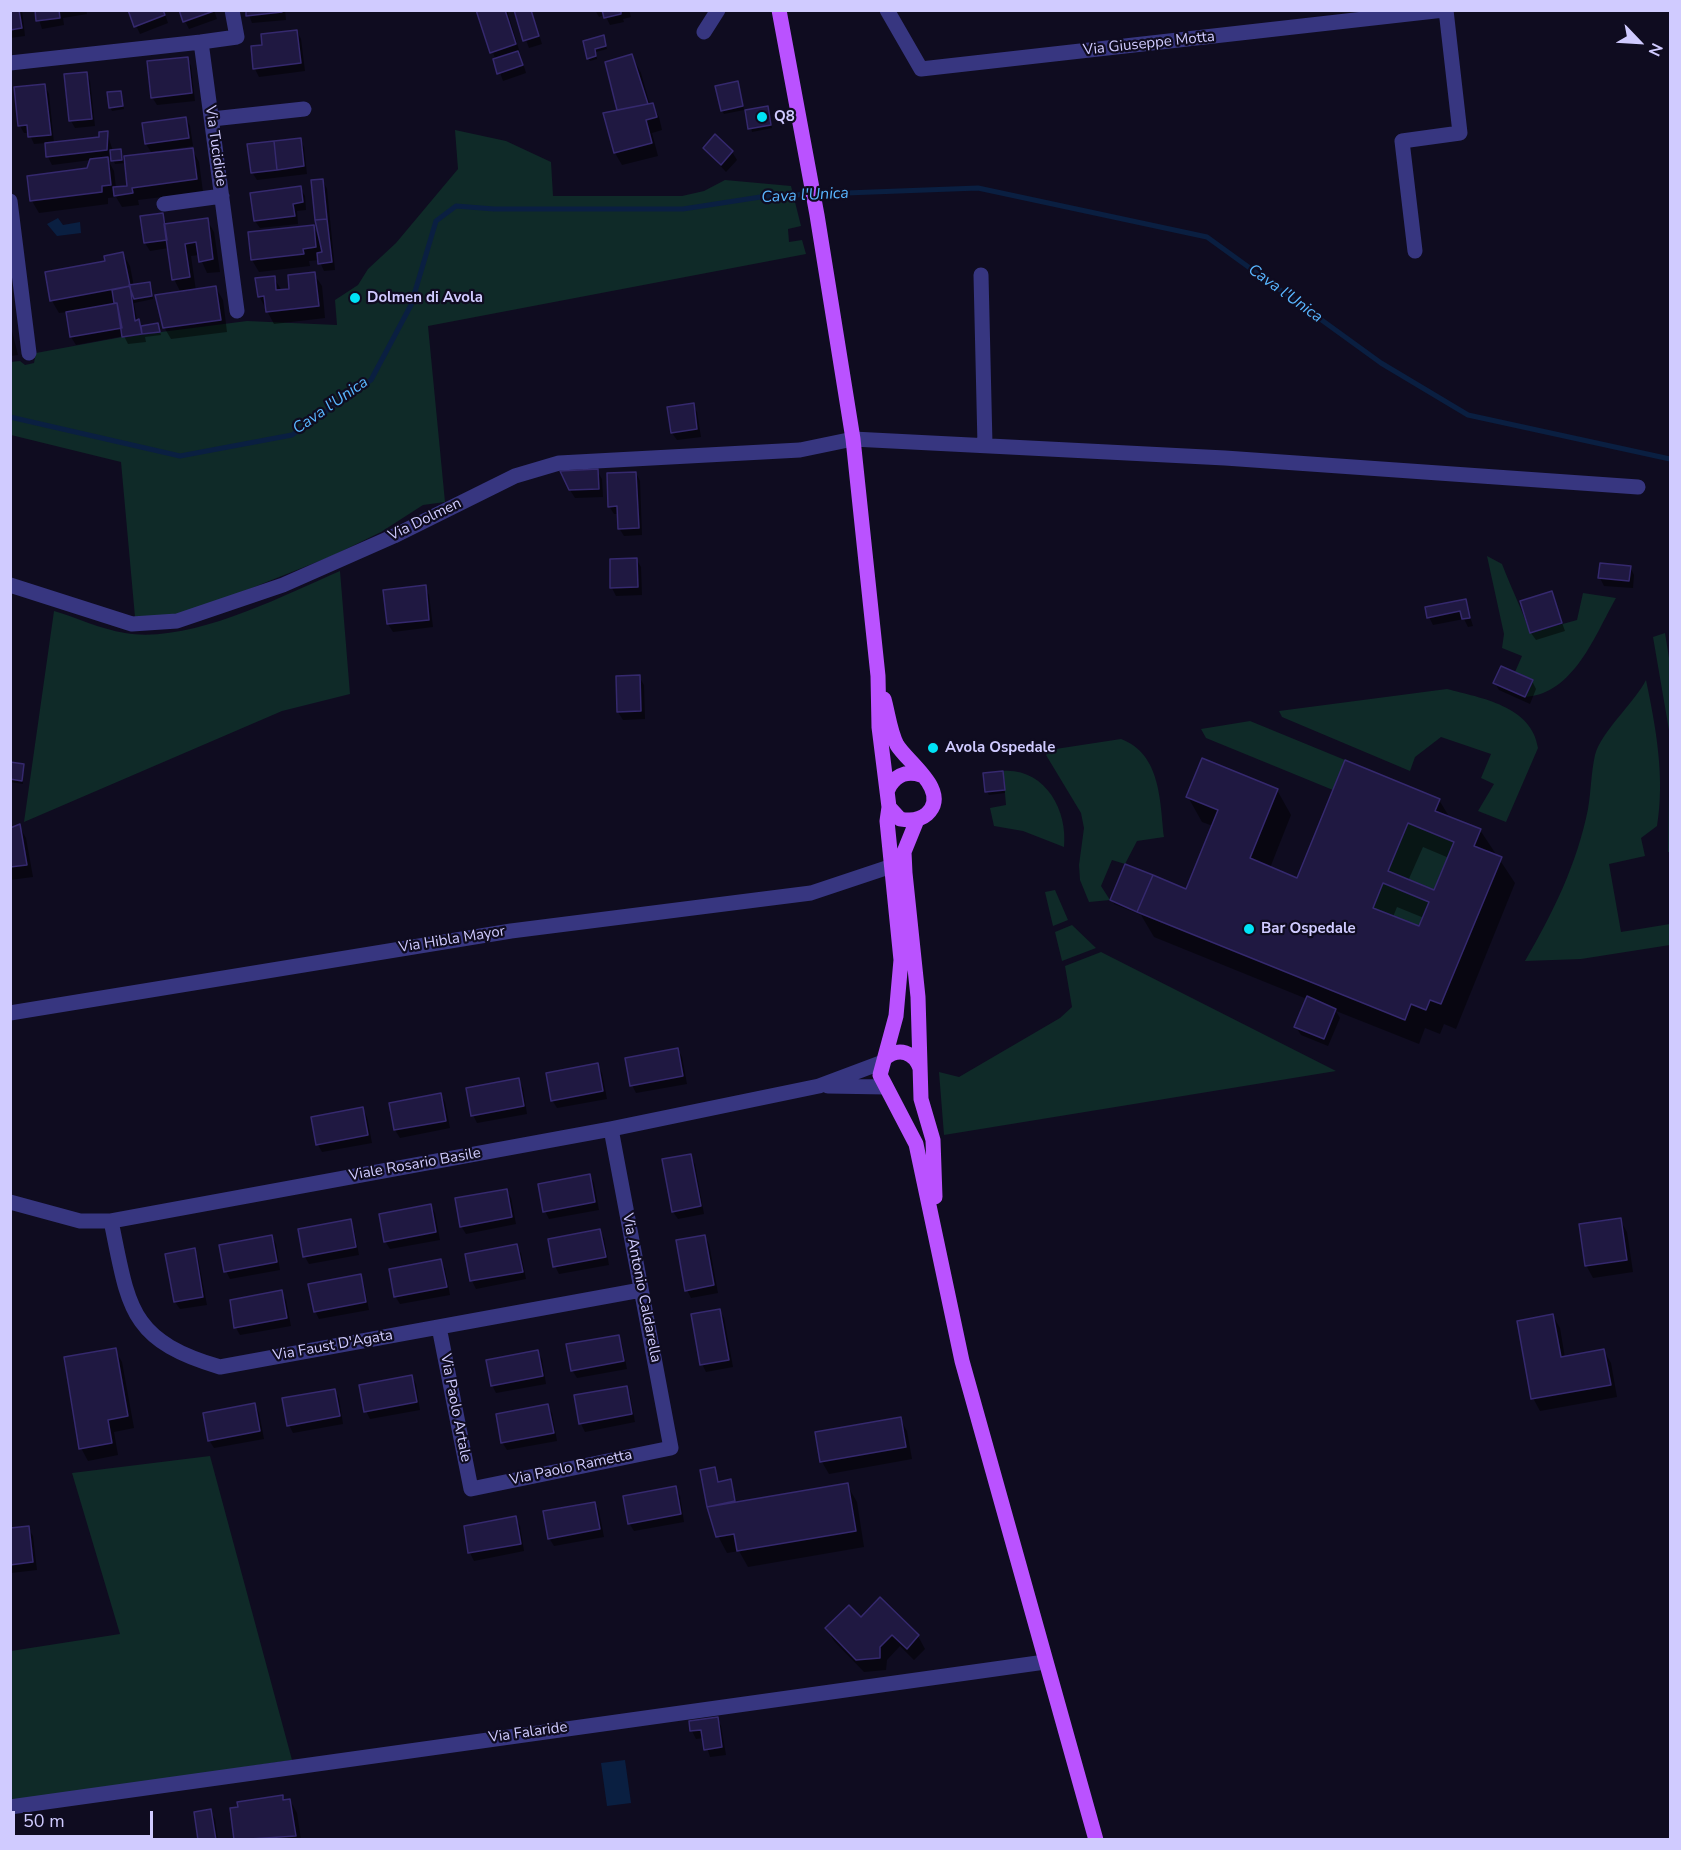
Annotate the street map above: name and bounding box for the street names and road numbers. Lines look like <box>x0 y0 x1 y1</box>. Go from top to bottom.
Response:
street label: Via Giuseppe Motta <box>1082 28 1216 60</box>
street label: Via Tucidide <box>200 104 230 188</box>
street label: Via Dolmen <box>386 495 464 545</box>
street label: Via Hibla Mayor <box>397 923 507 957</box>
street label: Viale Rosario Basile <box>348 1145 482 1185</box>
street label: Via Antonio Caldarella <box>618 1212 664 1364</box>
street label: Via Faust D'Agata <box>272 1327 394 1365</box>
street label: Via Paolo Artale <box>436 1352 474 1464</box>
street label: Via Paolo Rametta <box>508 1446 634 1490</box>
street label: Via Falaride <box>487 1719 569 1747</box>

